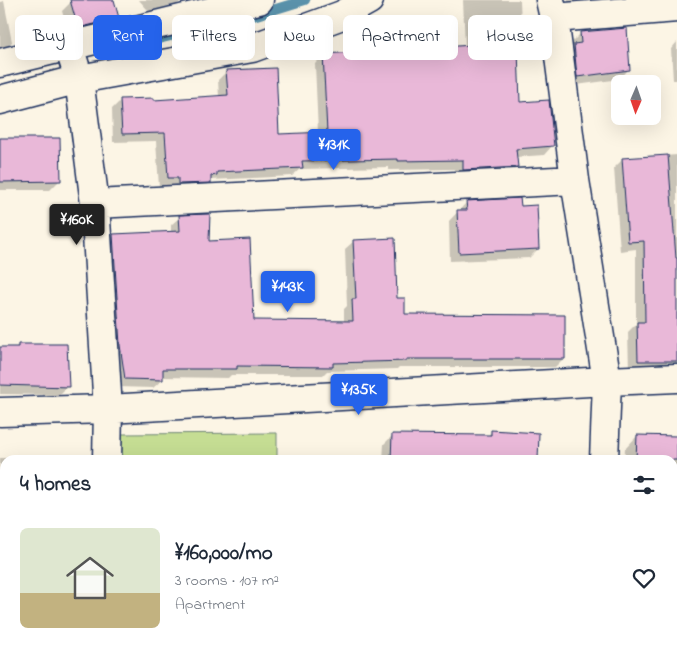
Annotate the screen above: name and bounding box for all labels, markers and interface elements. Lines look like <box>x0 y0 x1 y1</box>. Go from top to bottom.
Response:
chip: Buy <box>15 15 83 60</box>
chip: Rent <box>93 15 162 60</box>
chip: Filters <box>172 15 255 60</box>
chip: New <box>265 15 333 60</box>
chip: Apartment <box>343 15 458 60</box>
chip: House <box>468 15 552 60</box>
north arrow <box>611 75 661 125</box>
map controls <box>611 75 661 125</box>
pin: ¥131K <box>299 128 369 171</box>
text: ¥131K <box>319 133 349 157</box>
pin: ¥160K <box>42 204 112 246</box>
text: ¥160K <box>60 208 94 232</box>
pin: ¥143K <box>253 270 323 313</box>
text: ¥143K <box>272 275 304 299</box>
pin: ¥135K <box>324 374 394 416</box>
text: ¥135K <box>342 378 376 402</box>
text: 4 homes <box>20 470 91 500</box>
icon: filters <box>630 471 658 499</box>
text: ¥160,000/mo <box>175 539 273 569</box>
icon: home <box>60 548 120 608</box>
icon: heart <box>630 564 658 592</box>
text: 3 rooms · 107 m² <box>175 569 279 593</box>
text: Apartment <box>175 593 245 617</box>

